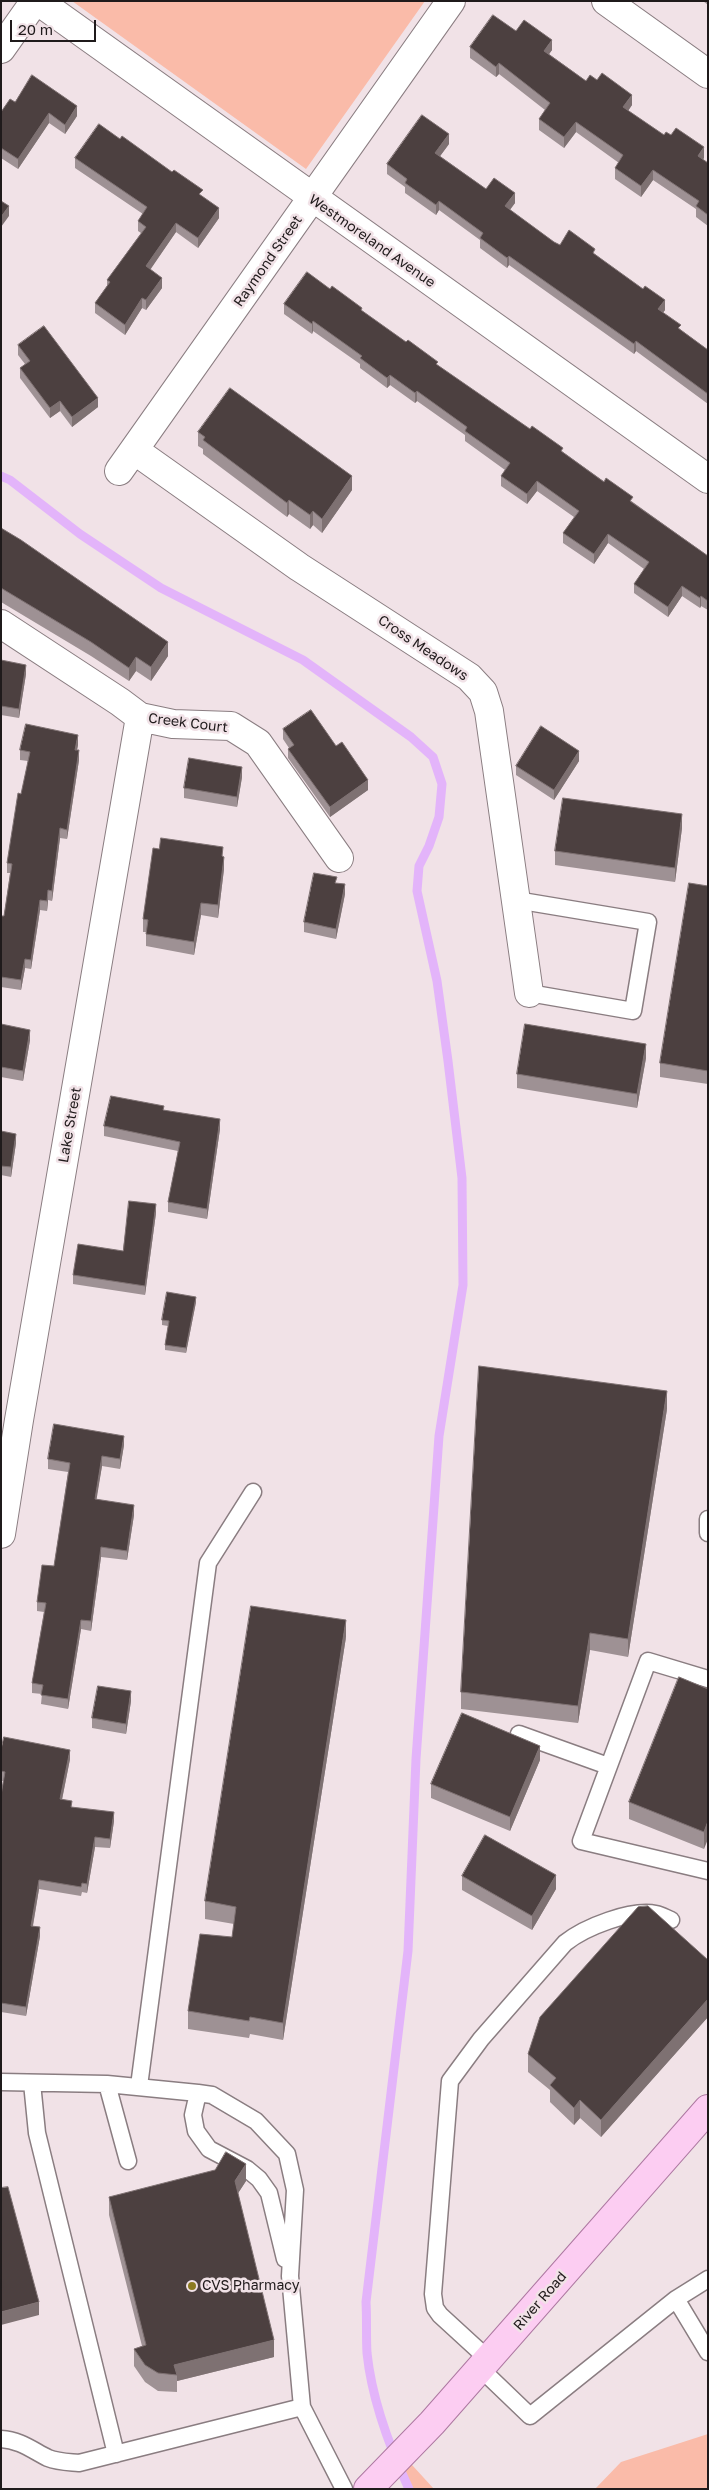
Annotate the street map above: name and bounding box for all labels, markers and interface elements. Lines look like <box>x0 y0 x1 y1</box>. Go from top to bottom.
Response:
scale bar <box>12 10 99 42</box>
text: 20 m <box>18 20 53 38</box>
street label: Westmoreland Avenue <box>305 191 439 291</box>
street label: Raymond Street <box>230 212 306 310</box>
street label: Cross Meadows <box>375 612 471 684</box>
street label: Creek Court <box>147 710 229 736</box>
street label: Lake Street <box>55 1086 85 1164</box>
street label: River Road <box>510 2268 570 2334</box>
place label: CVS Pharmacy <box>202 2278 300 2294</box>
marker: CVS Pharmacy <box>186 2280 198 2292</box>

